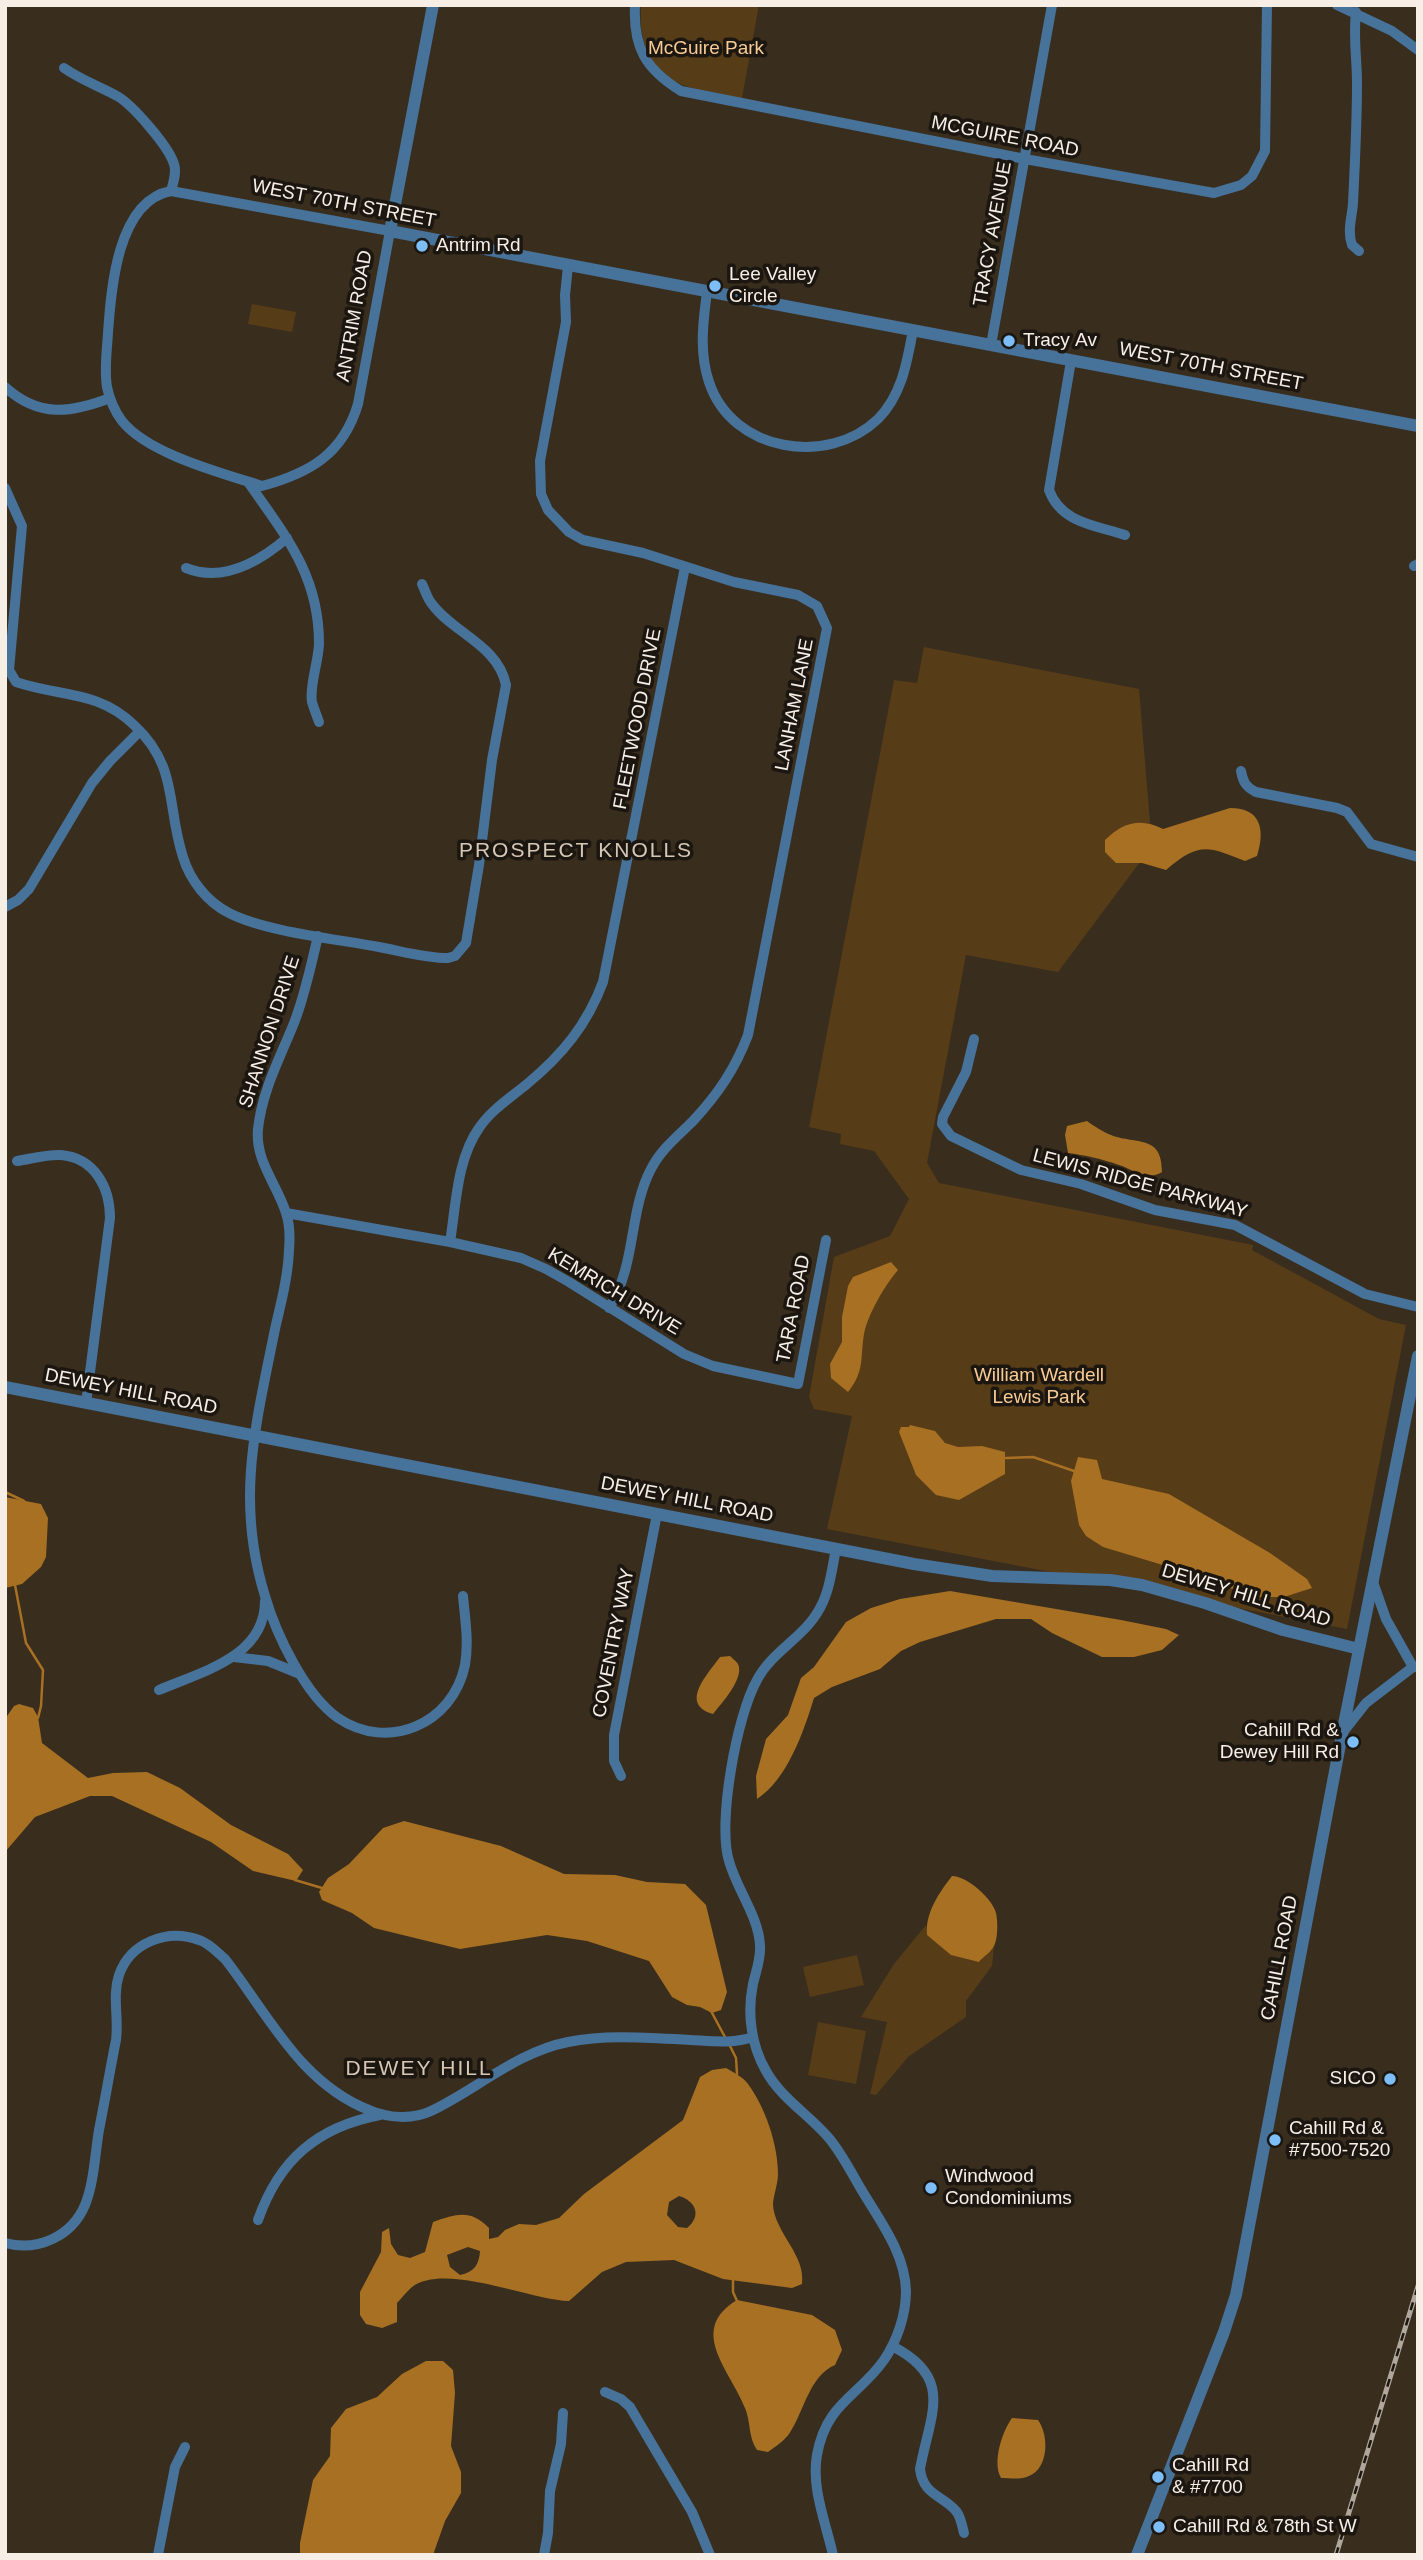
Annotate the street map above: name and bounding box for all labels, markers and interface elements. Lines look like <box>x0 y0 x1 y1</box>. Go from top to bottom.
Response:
park label: McGuire Park <box>648 38 764 60</box>
street label: MCGUIRE ROAD <box>929 112 1081 162</box>
street label: TRACY AVENUE <box>969 160 1017 308</box>
street label: WEST 70TH STREET <box>250 175 438 233</box>
place label: Antrim Rd <box>436 235 520 257</box>
marker: Antrim Rd <box>414 238 430 254</box>
street label: ANTRIM ROAD <box>332 249 378 383</box>
place label: Lee Valley Circle <box>729 264 816 308</box>
marker: Lee Valley Circle <box>707 278 723 294</box>
place label: Tracy Av <box>1023 330 1097 352</box>
marker: Tracy Av <box>1001 333 1017 349</box>
street label: WEST 70TH STREET <box>1117 338 1305 396</box>
street label: FLEETWOOD DRIVE <box>609 627 667 811</box>
street label: LANHAM LANE <box>771 637 819 773</box>
district label: PROSPECT KNOLLS <box>461 838 691 864</box>
street label: SHANNON DRIVE <box>235 953 305 1111</box>
street label: LEWIS RIDGE PARKWAY <box>1030 1144 1250 1224</box>
street label: KEMRICH DRIVE <box>543 1243 685 1341</box>
street label: TARA ROAD <box>772 1253 816 1365</box>
street label: DEWEY HILL ROAD <box>43 1364 219 1420</box>
park label: William Wardell Lewis Park <box>974 1365 1104 1409</box>
street label: DEWEY HILL ROAD <box>599 1472 775 1528</box>
street label: DEWEY HILL ROAD <box>1159 1559 1333 1633</box>
street label: COVENTRY WAY <box>588 1566 640 1720</box>
place label: Cahill Rd & Dewey Hill Rd <box>1220 1720 1339 1764</box>
marker: Cahill Rd & Dewey Hill Rd <box>1345 1734 1361 1750</box>
street label: CAHILL ROAD <box>1257 1894 1303 2022</box>
district label: DEWEY HILL <box>347 2056 491 2082</box>
place label: SICO <box>1330 2068 1376 2090</box>
marker: SICO <box>1382 2071 1398 2087</box>
place label: Cahill Rd & #7500-7520 <box>1289 2118 1390 2162</box>
marker: Cahill Rd & #7500-7520 <box>1267 2132 1283 2148</box>
place label: Windwood Condominiums <box>945 2166 1072 2210</box>
marker: Windwood Condominiums <box>923 2180 939 2196</box>
place label: Cahill Rd & #7700 <box>1172 2455 1249 2499</box>
marker: Cahill Rd & #7700 <box>1150 2469 1166 2485</box>
place label: Cahill Rd & 78th St W <box>1173 2516 1357 2538</box>
marker: Cahill Rd & 78th St W <box>1151 2519 1167 2535</box>

